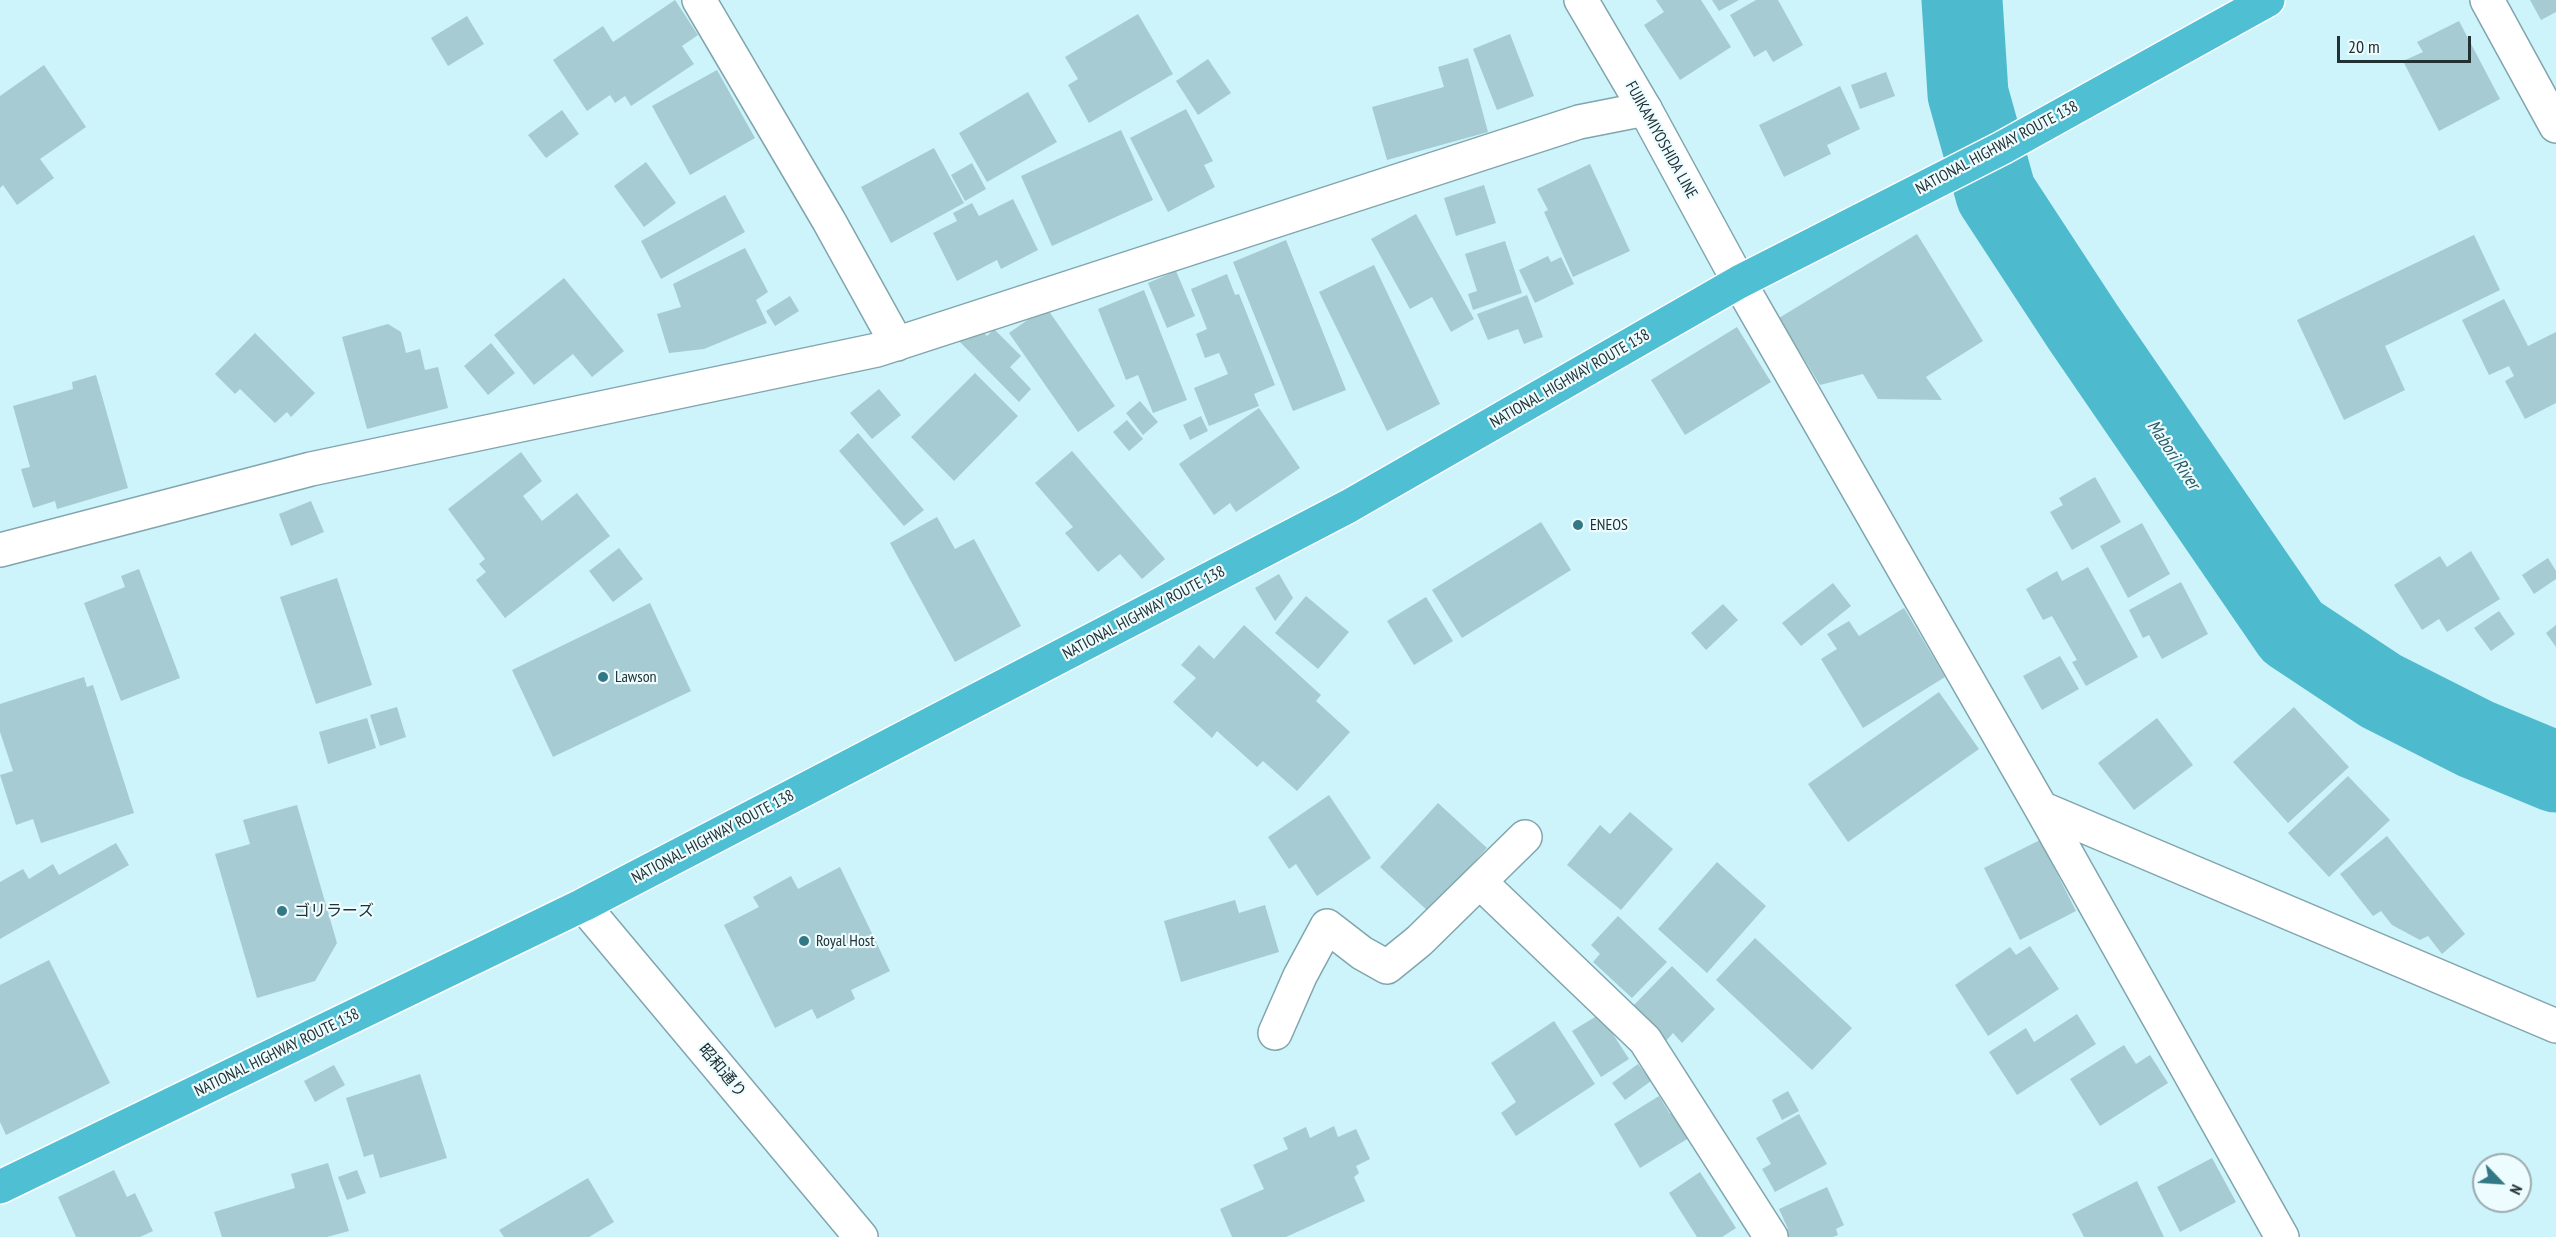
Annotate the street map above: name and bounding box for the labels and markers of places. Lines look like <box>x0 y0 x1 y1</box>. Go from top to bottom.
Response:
place label: ENEOS <box>1590 515 1628 535</box>
marker: ENEOS <box>1571 518 1585 532</box>
place label: Lawson <box>615 667 657 687</box>
marker: Lawson <box>596 670 610 684</box>
place label: ゴリラーズ <box>294 901 374 921</box>
marker: ゴリラーズ <box>275 904 289 918</box>
place label: Royal Host <box>816 931 875 951</box>
marker: Royal Host <box>797 934 811 948</box>

